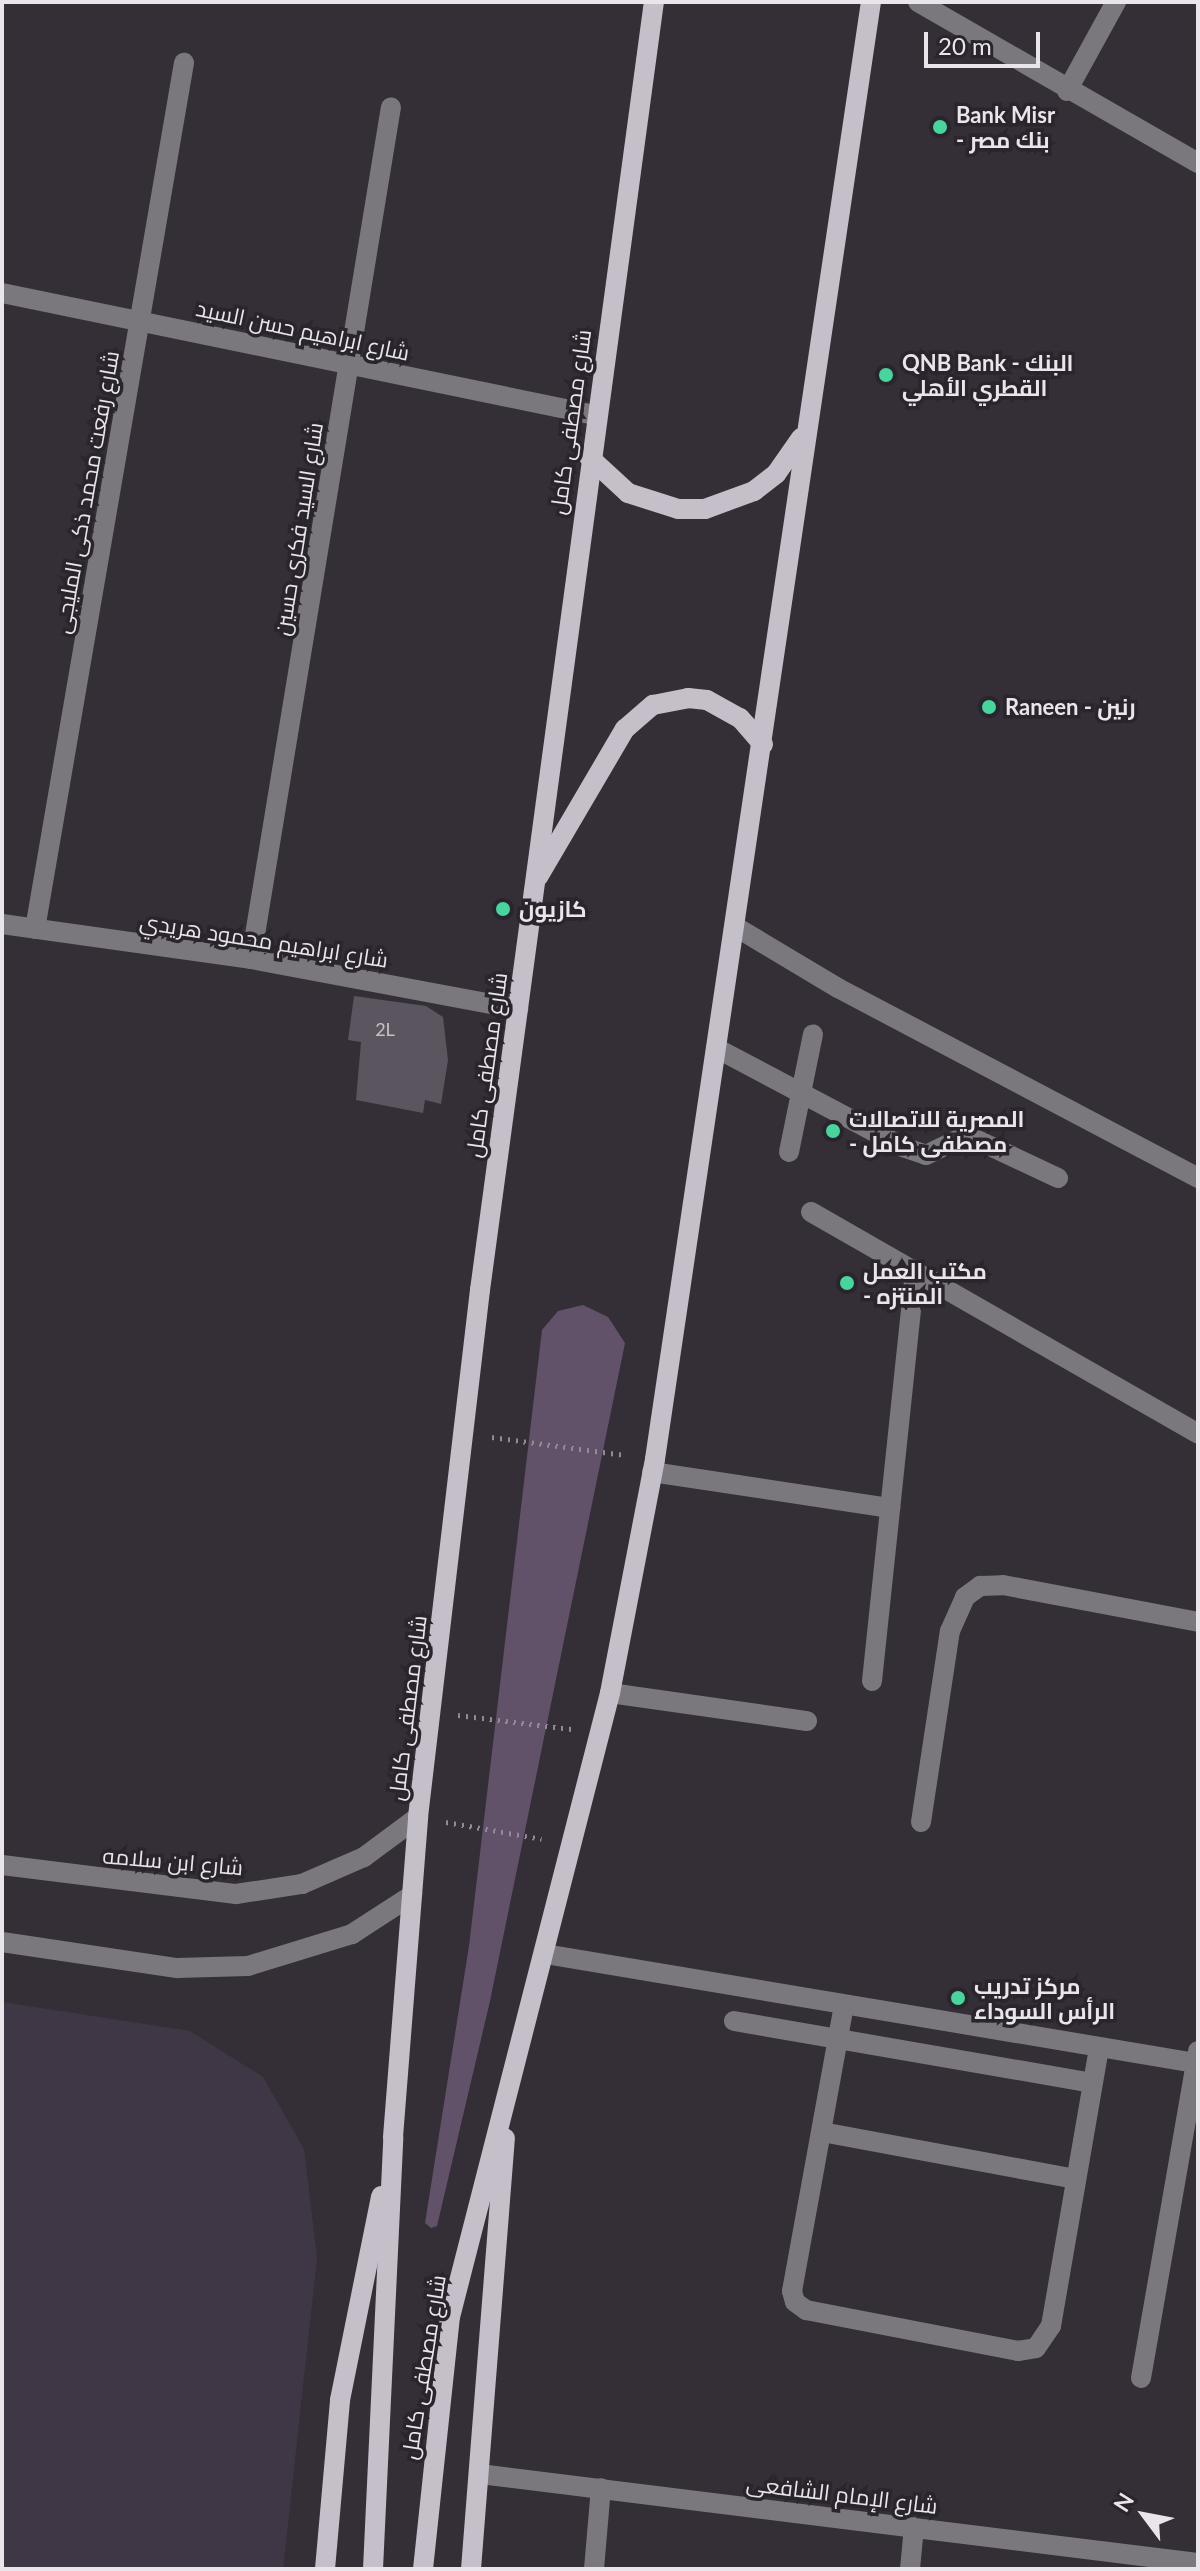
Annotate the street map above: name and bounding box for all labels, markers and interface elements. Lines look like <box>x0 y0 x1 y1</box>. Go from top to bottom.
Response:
scale bar <box>928 16 1044 66</box>
text: 20 m <box>938 31 992 60</box>
place label: Bank Misr - بنك مصر <box>956 101 1055 152</box>
marker: Bank Misr - بنك مصر <box>931 118 949 136</box>
street label: شارع ابراهيم حسن السيد <box>194 294 412 366</box>
street label: شارع مصطفى كامل <box>544 328 596 516</box>
street label: شارع رفعت محمد ذكى المليجى <box>48 348 124 636</box>
place label: QNB Bank - البنك القطري الأهلي <box>902 349 1074 400</box>
marker: QNB Bank - البنك القطري الأهلي <box>877 366 895 384</box>
street label: شارع السيد فكرى حسين <box>268 420 328 638</box>
place label: Raneen - رنين <box>1005 694 1135 720</box>
marker: Raneen - رنين <box>980 698 998 716</box>
place label: كازيون <box>519 896 587 922</box>
marker: كازيون <box>494 900 512 918</box>
street label: شارع ابراهيم محمود هريدي <box>138 907 390 973</box>
street label: شارع مصطفى كامل <box>460 971 512 1159</box>
house number: 2L <box>375 1018 395 1040</box>
place label: المصرية للاتصالات - مصطفى كامل <box>849 1105 1024 1156</box>
marker: المصرية للاتصالات - مصطفى كامل <box>824 1122 842 1140</box>
place label: مكتب العمل - المنتزه <box>863 1257 987 1308</box>
marker: مكتب العمل - المنتزه <box>838 1274 856 1292</box>
street label: شارع مصطفى كامل <box>383 1614 431 1802</box>
street label: شارع ابن سلامه <box>102 1842 244 1880</box>
place label: مركز تدريب الرأس السوداء <box>974 1972 1115 2024</box>
marker: مركز تدريب الرأس السوداء <box>949 1989 967 2007</box>
street label: شارع مصطفى كامل <box>395 2273 451 2461</box>
street label: شارع الإمام الشافعى <box>745 2469 939 2519</box>
north arrow <box>1104 2475 1184 2555</box>
text: N <box>1107 2488 1139 2516</box>

